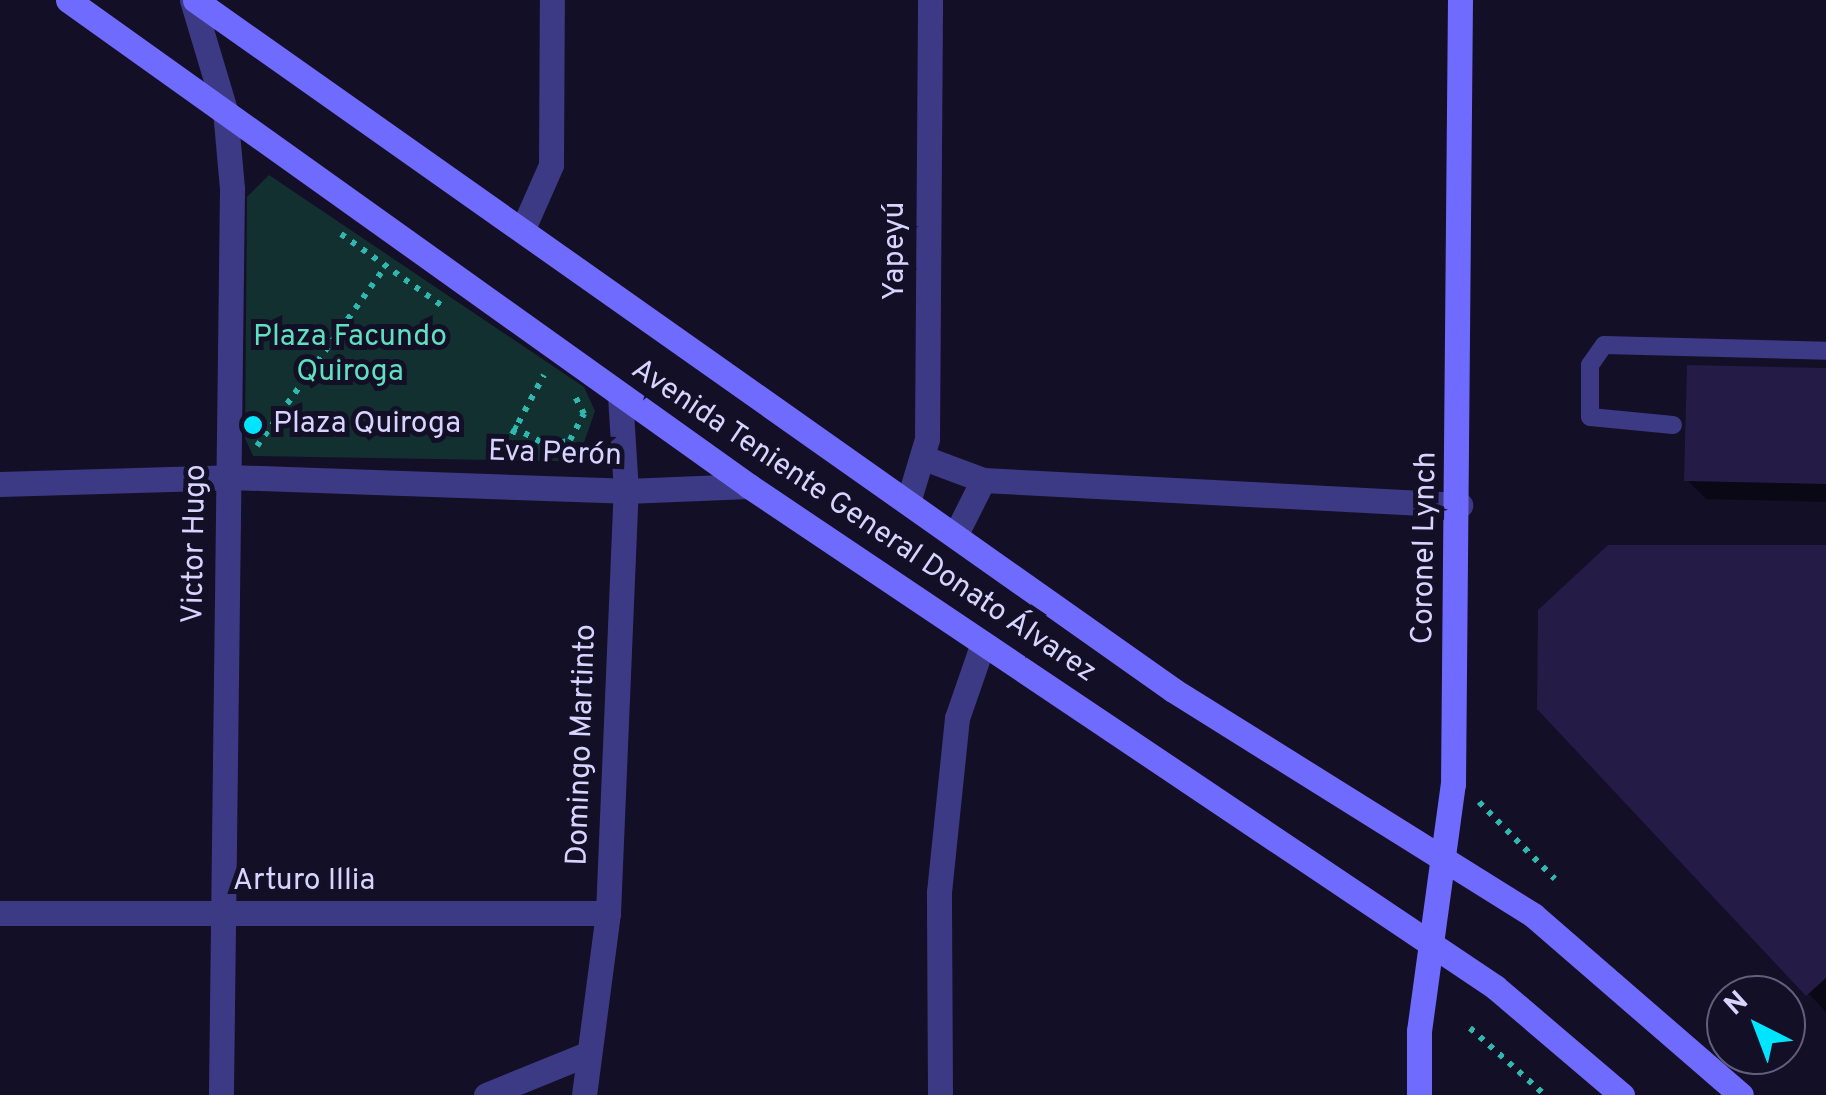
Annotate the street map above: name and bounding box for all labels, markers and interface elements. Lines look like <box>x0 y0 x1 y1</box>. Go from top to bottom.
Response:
street label: Yapeyú <box>878 201 914 301</box>
park label: Plaza Facundo Quiroga <box>253 320 447 390</box>
street label: Avenida Teniente General Donato Álvarez <box>623 352 1103 692</box>
place label: Plaza Quiroga <box>273 407 461 443</box>
marker: Plaza Quiroga <box>242 414 264 436</box>
street label: Eva Perón <box>487 435 623 475</box>
street label: Coronel Lynch <box>1406 451 1446 645</box>
street label: Victor Hugo <box>177 464 215 624</box>
street label: Domingo Martinto <box>561 624 605 866</box>
street label: Arturo Illia <box>233 864 375 900</box>
north arrow <box>1706 975 1806 1075</box>
text: N <box>1718 984 1757 1024</box>

